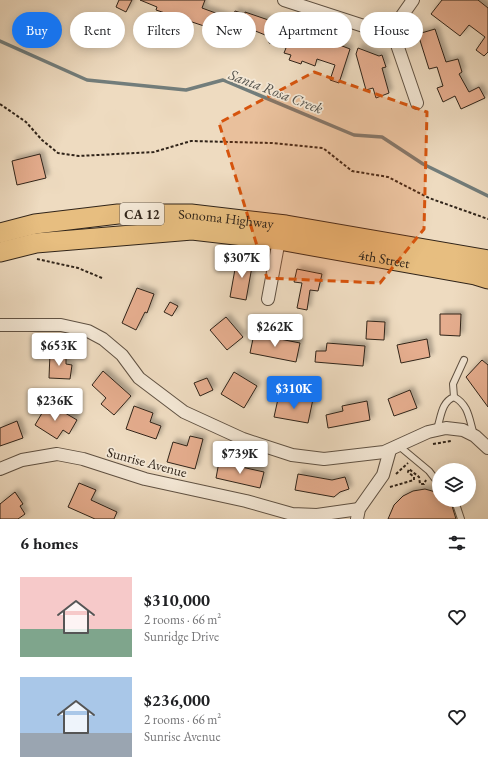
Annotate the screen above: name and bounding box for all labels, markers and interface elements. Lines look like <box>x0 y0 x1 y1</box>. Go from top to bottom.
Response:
chip: Buy <box>12 12 62 48</box>
chip: Rent <box>70 12 125 48</box>
chip: Filters <box>133 12 194 48</box>
chip: New <box>202 12 256 48</box>
chip: Apartment <box>264 12 352 48</box>
chip: House <box>360 12 423 48</box>
water label: Santa Rosa Creek <box>225 64 326 118</box>
road number: CA 12 <box>120 203 164 225</box>
street label: Sonoma Highway <box>178 205 276 233</box>
pin: $307K <box>214 245 270 279</box>
street label: 4th Street <box>357 245 412 272</box>
text: $307K <box>224 249 260 266</box>
pin: $262K <box>247 314 303 348</box>
text: $262K <box>257 318 293 335</box>
pin: $653K <box>31 333 87 367</box>
text: $653K <box>41 337 77 354</box>
pin: $310K <box>266 376 322 410</box>
text: $310K <box>276 380 312 397</box>
pin: $236K <box>27 388 83 422</box>
text: $236K <box>37 392 73 409</box>
pin: $739K <box>212 441 268 475</box>
street label: Sunrise Avenue <box>105 443 190 481</box>
text: $739K <box>222 445 258 462</box>
map controls <box>432 463 476 507</box>
button: layers <box>432 463 476 507</box>
text: 6 homes <box>20 532 78 554</box>
icon: filters <box>446 532 468 554</box>
text: $310,000 <box>144 589 210 611</box>
icon: home <box>52 593 100 641</box>
icon: heart <box>446 606 468 628</box>
text: 2 rooms · 66 m² <box>144 611 221 628</box>
text: Sunridge Drive <box>144 628 219 645</box>
text: $236,000 <box>144 689 210 711</box>
icon: home <box>52 693 100 741</box>
icon: heart <box>446 706 468 728</box>
text: 2 rooms · 66 m² <box>144 711 221 728</box>
text: Sunrise Avenue <box>144 728 220 745</box>

